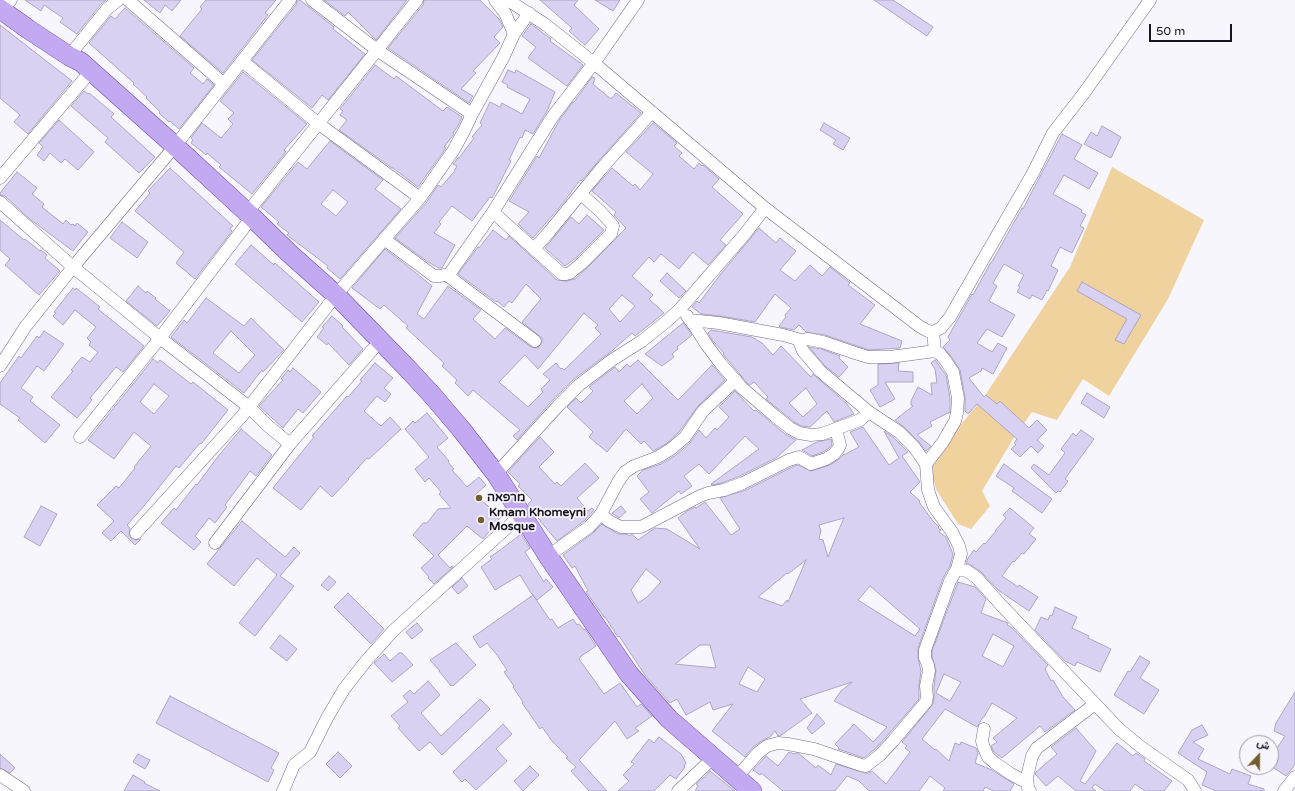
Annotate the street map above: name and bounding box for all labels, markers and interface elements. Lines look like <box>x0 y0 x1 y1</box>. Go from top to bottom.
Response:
scale bar <box>1151 16 1234 42</box>
text: 50 m <box>1156 24 1185 38</box>
place label: מרפאה <box>487 491 525 505</box>
marker: מרפאה <box>474 493 484 503</box>
place label: Kmam Khomeyni Mosque <box>489 506 586 534</box>
marker: Kmam Khomeyni Mosque <box>476 515 486 525</box>
north arrow <box>1239 735 1279 775</box>
text: ش <box>1255 736 1272 753</box>

